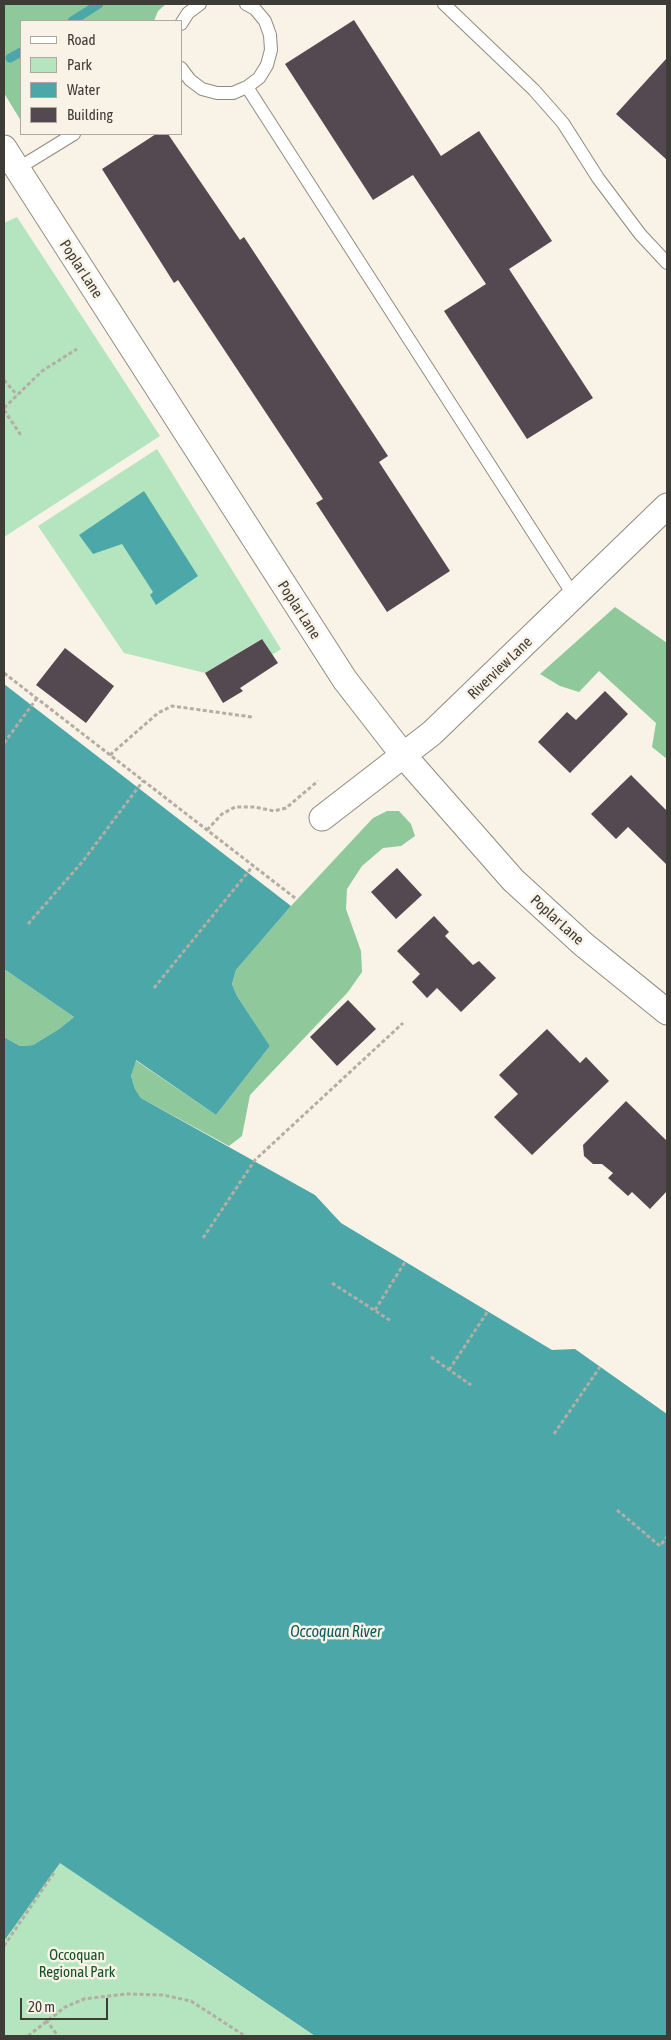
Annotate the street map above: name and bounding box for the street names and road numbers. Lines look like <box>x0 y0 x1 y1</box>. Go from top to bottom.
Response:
street label: Poplar Lane <box>56 237 106 301</box>
street label: Poplar Lane <box>274 578 324 642</box>
street label: Riverview Lane <box>464 633 536 703</box>
street label: Poplar Lane <box>527 891 587 949</box>

